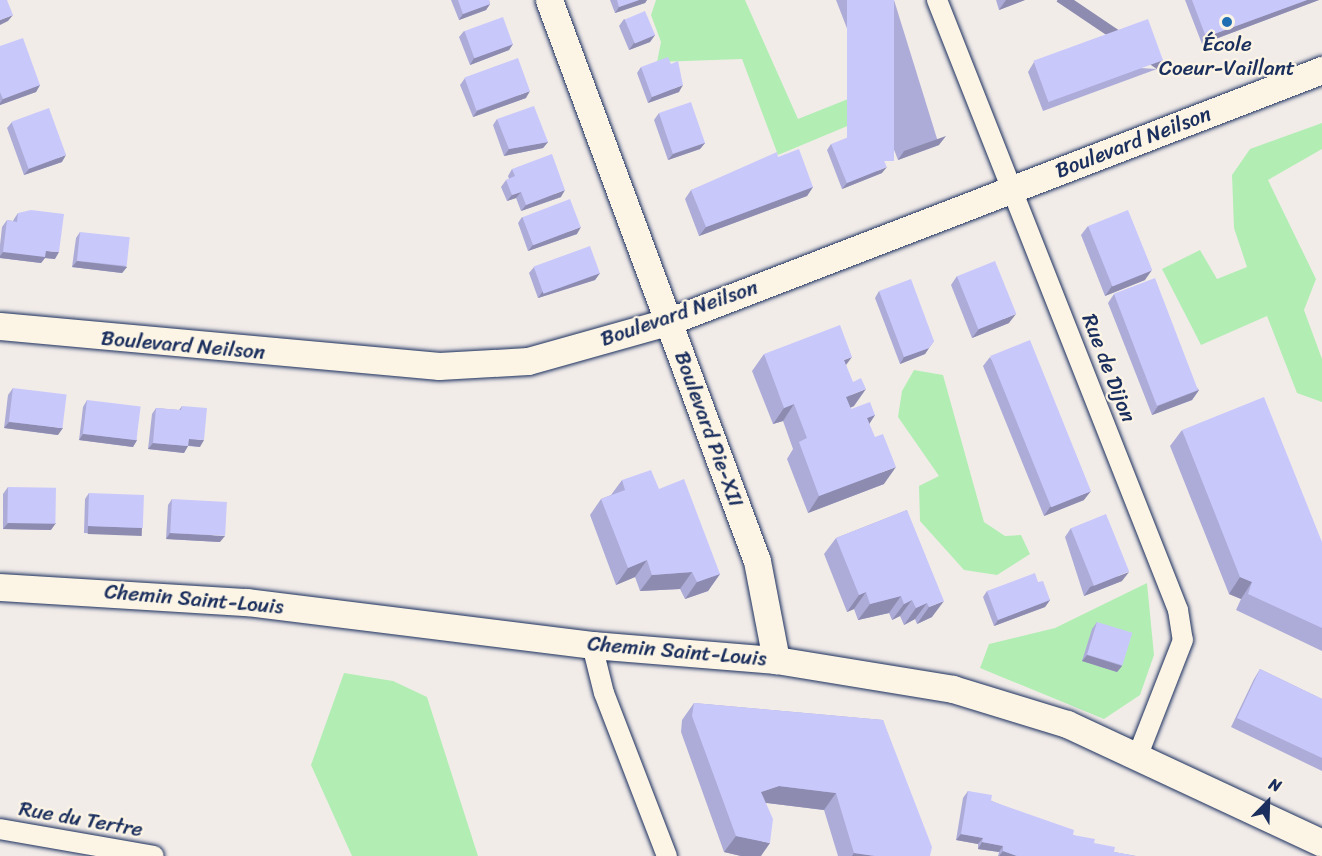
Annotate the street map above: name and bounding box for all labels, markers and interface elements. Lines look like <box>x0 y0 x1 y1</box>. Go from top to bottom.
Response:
marker: École Coeur-Vaillant <box>1220 15 1234 29</box>
place label: École Coeur-Vaillant <box>1159 31 1295 81</box>
street label: Boulevard Neilson <box>1051 101 1215 183</box>
street label: Boulevard Neilson <box>597 274 761 352</box>
street label: Rue de Dijon <box>1077 310 1141 426</box>
street label: Boulevard Neilson <box>100 325 266 365</box>
street label: Boulevard Pie-XII <box>669 347 749 511</box>
street label: Chemin Saint-Louis <box>104 579 284 619</box>
street label: Chemin Saint-Louis <box>587 631 767 671</box>
text: N <box>1264 769 1286 800</box>
north arrow <box>1238 772 1298 832</box>
street label: Rue du Tertre <box>17 796 145 842</box>

